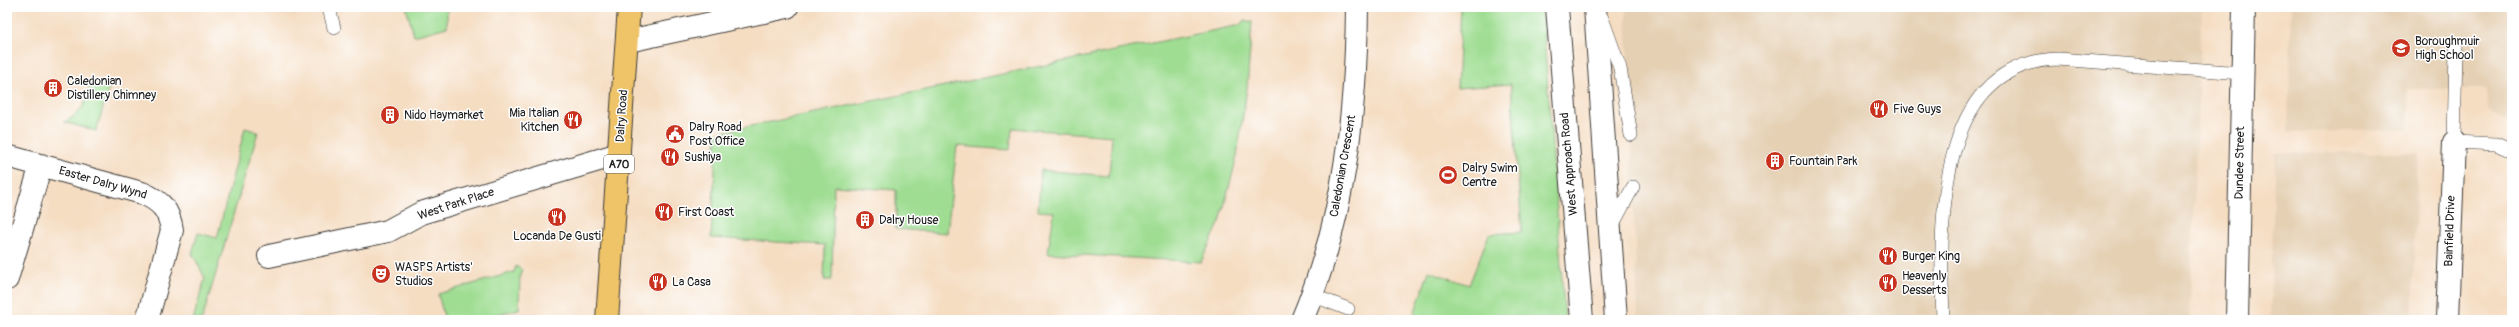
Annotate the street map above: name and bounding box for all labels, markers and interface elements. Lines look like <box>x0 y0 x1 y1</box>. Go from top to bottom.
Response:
place label: Boroughmuir High School <box>2415 34 2480 63</box>
school or university icon: Boroughmuir High School <box>2390 37 2412 59</box>
place label: Caledonian Distillery Chimney <box>67 74 156 103</box>
building icon: Caledonian Distillery Chimney <box>42 77 64 99</box>
street label: Dalry Road <box>613 89 631 143</box>
restaurant icon: Five Guys <box>1868 98 1890 120</box>
place label: Five Guys <box>1893 102 1942 117</box>
building icon: Nido Haymarket <box>379 104 401 126</box>
place label: Mia Italian Kitchen <box>509 106 559 135</box>
place label: Nido Haymarket <box>404 108 484 123</box>
restaurant icon: Mia Italian Kitchen <box>562 109 584 131</box>
street label: West Approach Road <box>1557 112 1581 216</box>
street label: Caledonian Crescent <box>1327 114 1359 218</box>
place label: Dalry Road Post Office <box>689 120 745 149</box>
public building icon: Dalry Road Post Office <box>664 123 686 145</box>
street label: Dundee Street <box>2232 126 2248 200</box>
restaurant icon: Sushiya <box>659 146 681 168</box>
place label: Sushiya <box>684 150 721 165</box>
building icon: Fountain Park <box>1764 150 1786 172</box>
place label: Fountain Park <box>1789 154 1858 169</box>
road number: A70 <box>604 155 634 173</box>
place label: Dalry Swim Centre <box>1462 161 1518 190</box>
street label: Easter Dalry Wynd <box>57 163 149 203</box>
sports icon: Dalry Swim Centre <box>1437 164 1459 186</box>
street label: West Park Place <box>416 185 496 223</box>
street label: Bainfield Drive <box>2441 195 2459 267</box>
restaurant icon: First Coast <box>653 201 675 223</box>
place label: First Coast <box>678 205 734 220</box>
restaurant icon: Locanda De Gusti <box>546 206 568 228</box>
building icon: Dalry House <box>854 209 876 231</box>
place label: Dalry House <box>879 213 938 228</box>
place label: Locanda De Gusti <box>513 229 601 244</box>
restaurant icon: Burger King <box>1877 245 1899 267</box>
place label: Burger King <box>1902 249 1960 264</box>
place label: WASPS Artists' Studios <box>395 260 473 289</box>
theatre icon: WASPS Artists' Studios <box>370 263 392 285</box>
place label: Heavenly Desserts <box>1902 269 1947 298</box>
restaurant icon: La Casa <box>647 271 669 293</box>
restaurant icon: Heavenly Desserts <box>1877 272 1899 294</box>
place label: La Casa <box>672 275 711 290</box>

